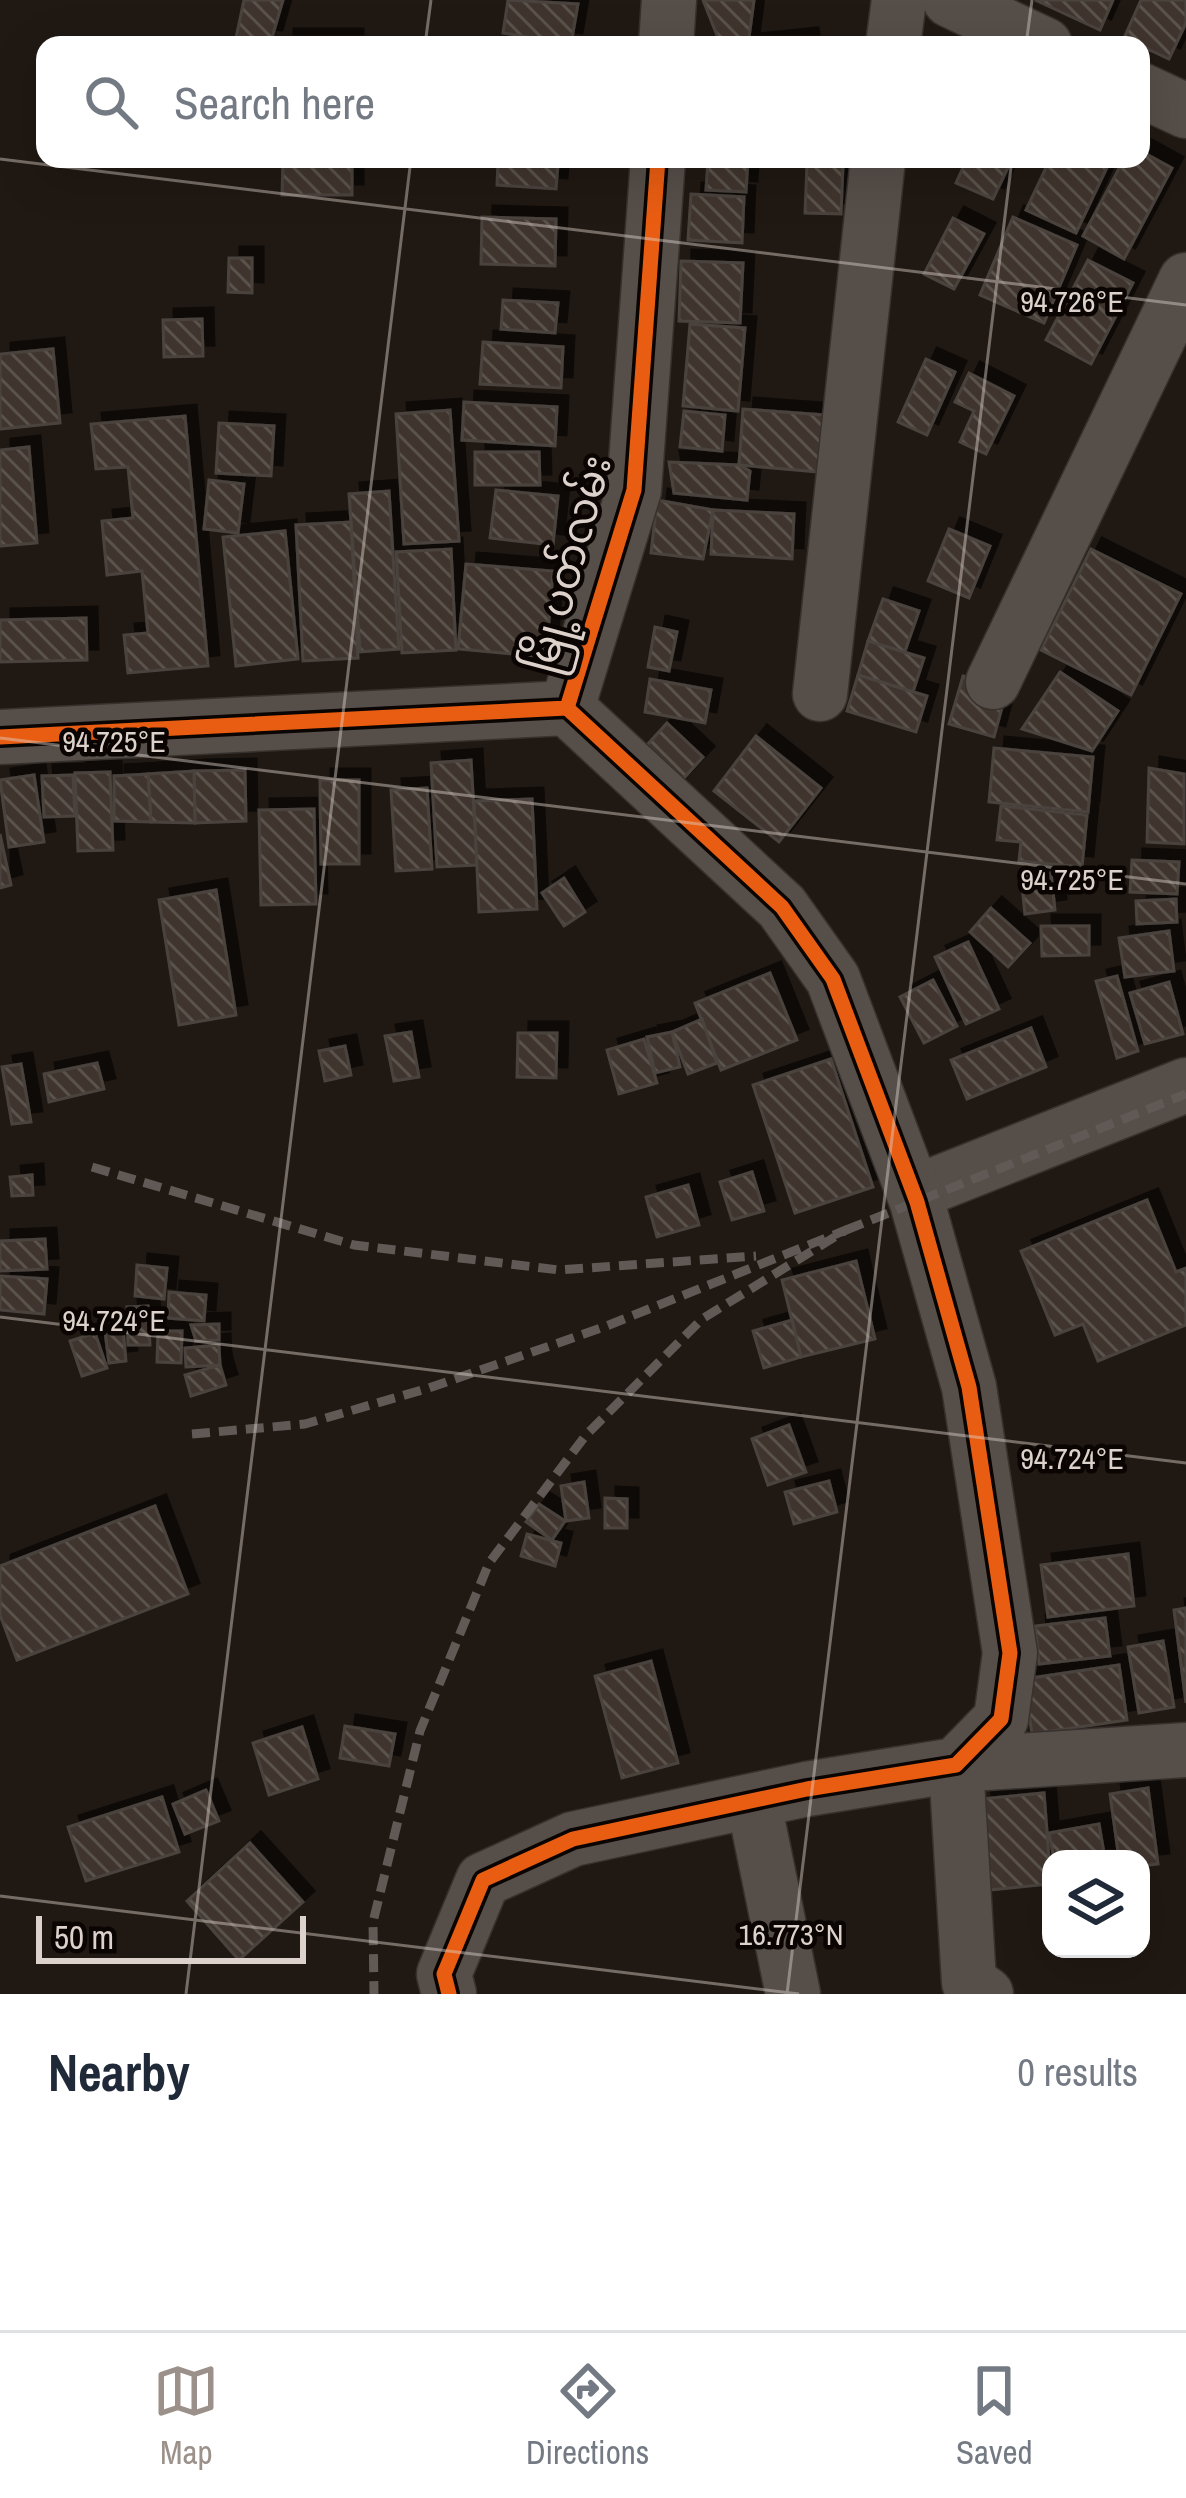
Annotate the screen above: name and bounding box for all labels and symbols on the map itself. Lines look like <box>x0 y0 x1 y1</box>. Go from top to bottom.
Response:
text: 94.726°E <box>1020 281 1124 321</box>
street label: မြို့ပတ်လမ်း <box>512 449 631 681</box>
text: 94.725°E <box>62 721 166 761</box>
text: 94.725°E <box>1020 859 1124 899</box>
text: 94.724°E <box>62 1300 166 1340</box>
text: 94.724°E <box>1020 1438 1124 1478</box>
scale bar <box>36 1910 306 1963</box>
text: 16.773°N <box>739 1914 844 1954</box>

